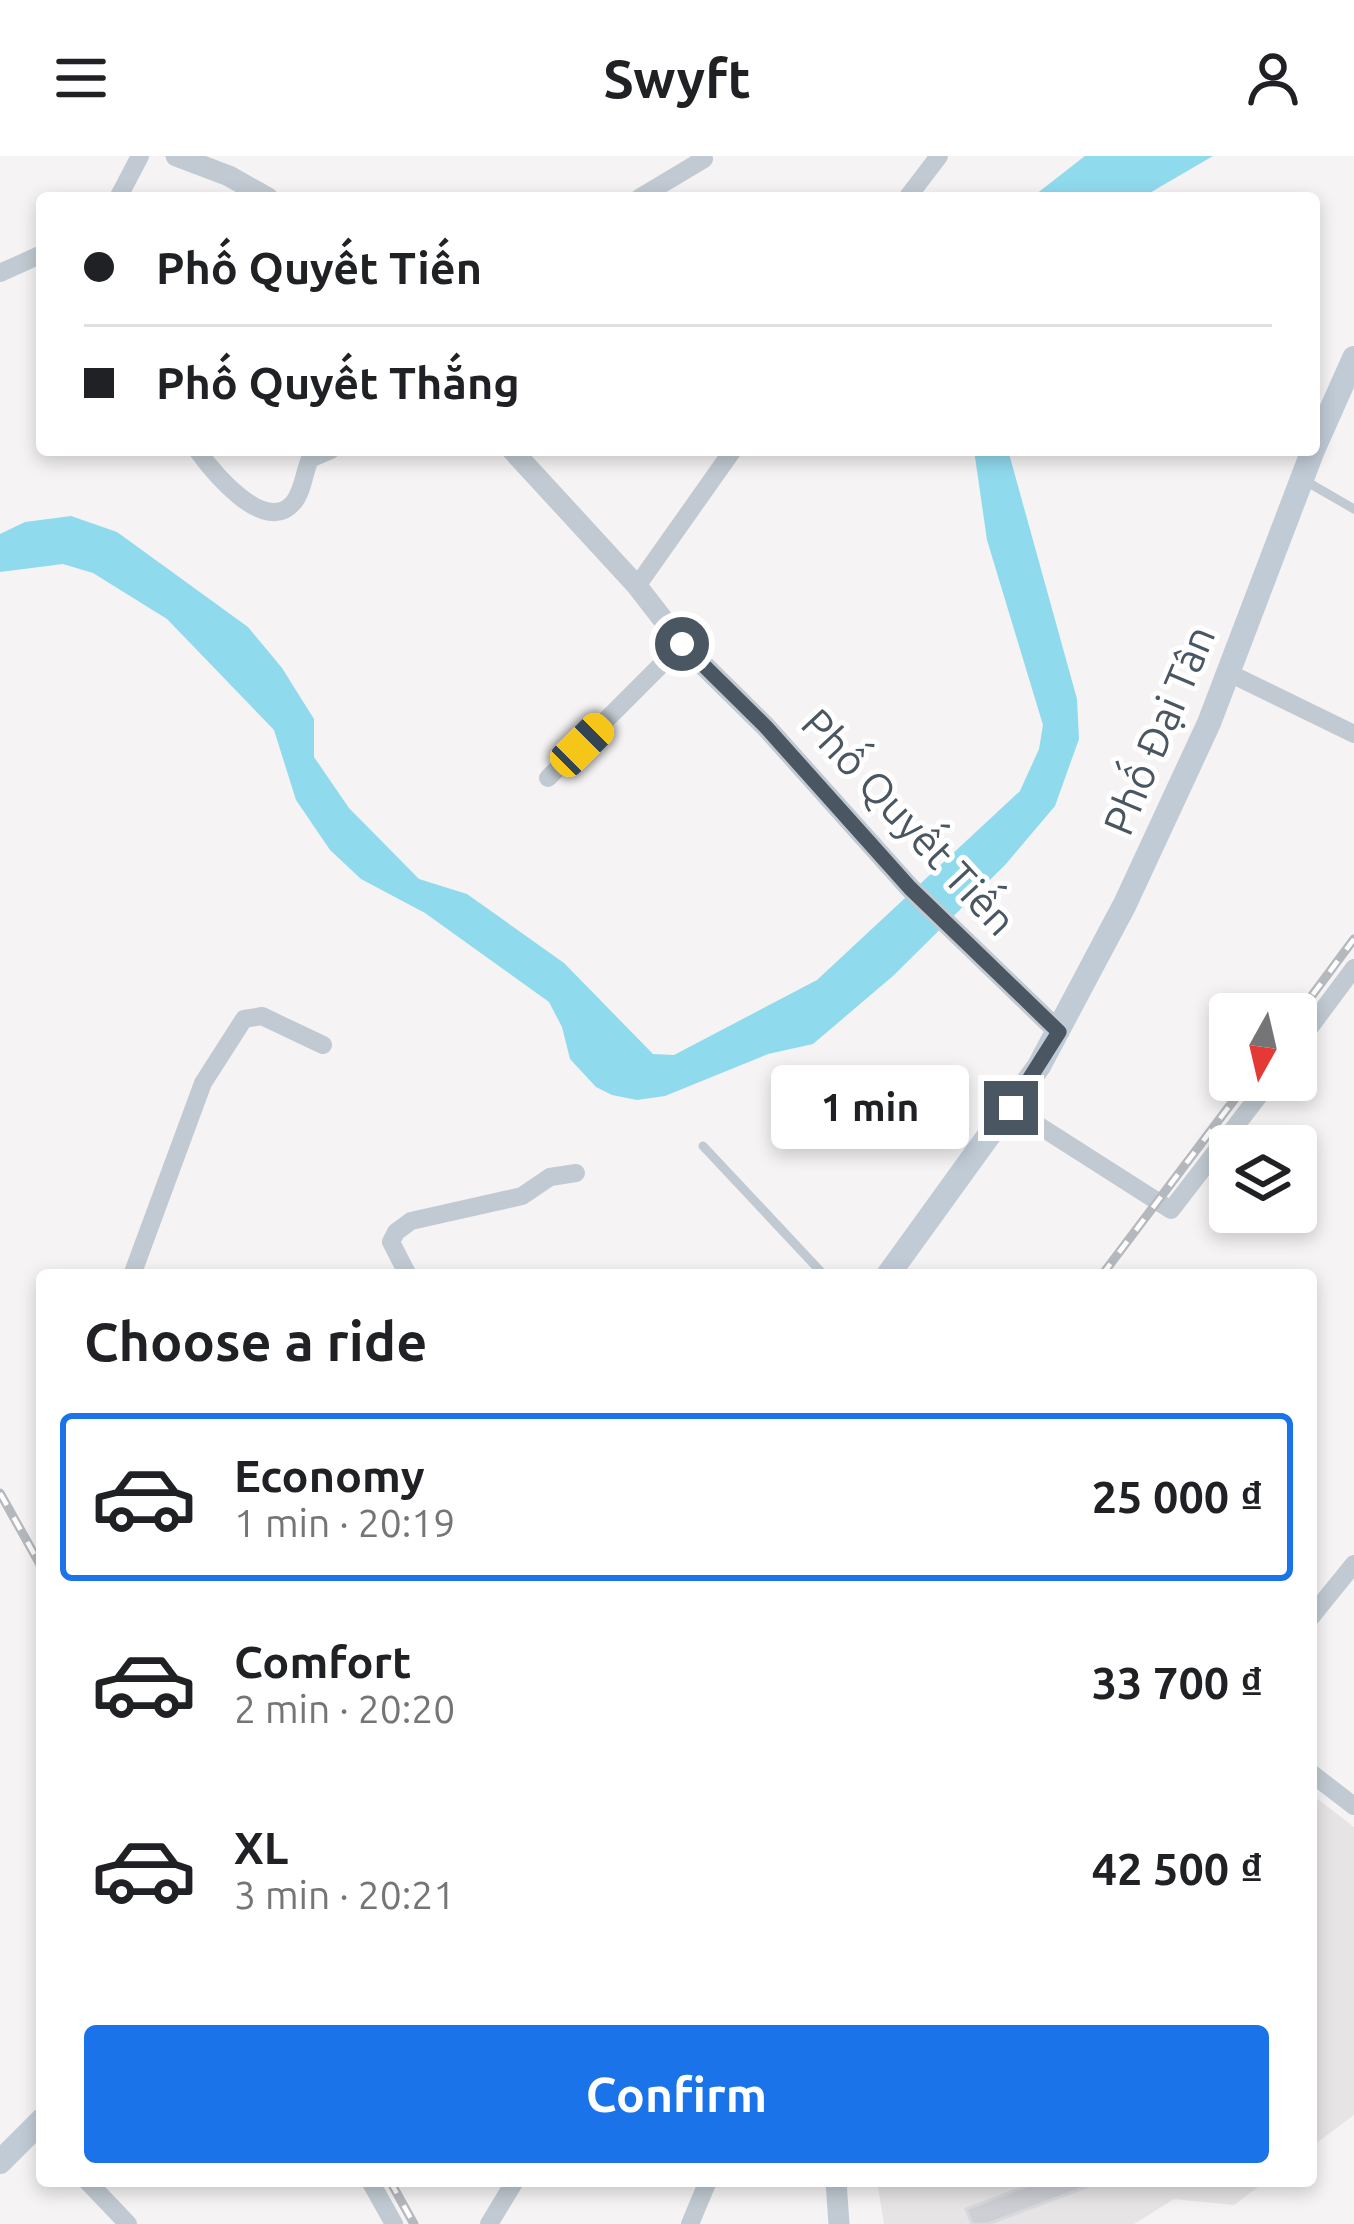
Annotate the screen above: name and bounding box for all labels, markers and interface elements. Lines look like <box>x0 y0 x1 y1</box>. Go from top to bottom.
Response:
icon: menu <box>48 45 114 111</box>
icon: person <box>1240 45 1306 111</box>
text: Swyft <box>603 48 751 108</box>
text: Phố Quyết Tiến <box>156 242 482 293</box>
text: Phố Quyết Thắng <box>156 357 520 408</box>
route start <box>655 617 709 671</box>
street label: Phố Đại Tân <box>1090 617 1224 841</box>
street label: Phố Quyết Tiến <box>793 696 1029 944</box>
car <box>544 707 620 783</box>
north arrow <box>1209 993 1317 1101</box>
map controls <box>1209 993 1317 1233</box>
callout: 1 min <box>771 1066 969 1150</box>
route end <box>984 1081 1038 1135</box>
text: 1 min <box>821 1085 919 1128</box>
button: layers <box>1209 1125 1317 1233</box>
text: Choose a ride <box>84 1311 427 1371</box>
icon: car <box>90 1443 198 1551</box>
text: Economy <box>234 1450 425 1501</box>
text: 25 000 ₫ <box>1092 1471 1263 1522</box>
text: 1 min · 20:19 <box>234 1501 455 1544</box>
icon: car <box>90 1629 198 1737</box>
text: Comfort <box>234 1636 411 1687</box>
text: 33 700 ₫ <box>1092 1657 1263 1708</box>
text: 2 min · 20:20 <box>234 1687 455 1730</box>
icon: car <box>90 1815 198 1923</box>
text: XL <box>234 1822 288 1873</box>
text: 42 500 ₫ <box>1092 1843 1263 1894</box>
text: 3 min · 20:21 <box>234 1873 455 1916</box>
button: Confirm <box>84 2025 1269 2163</box>

